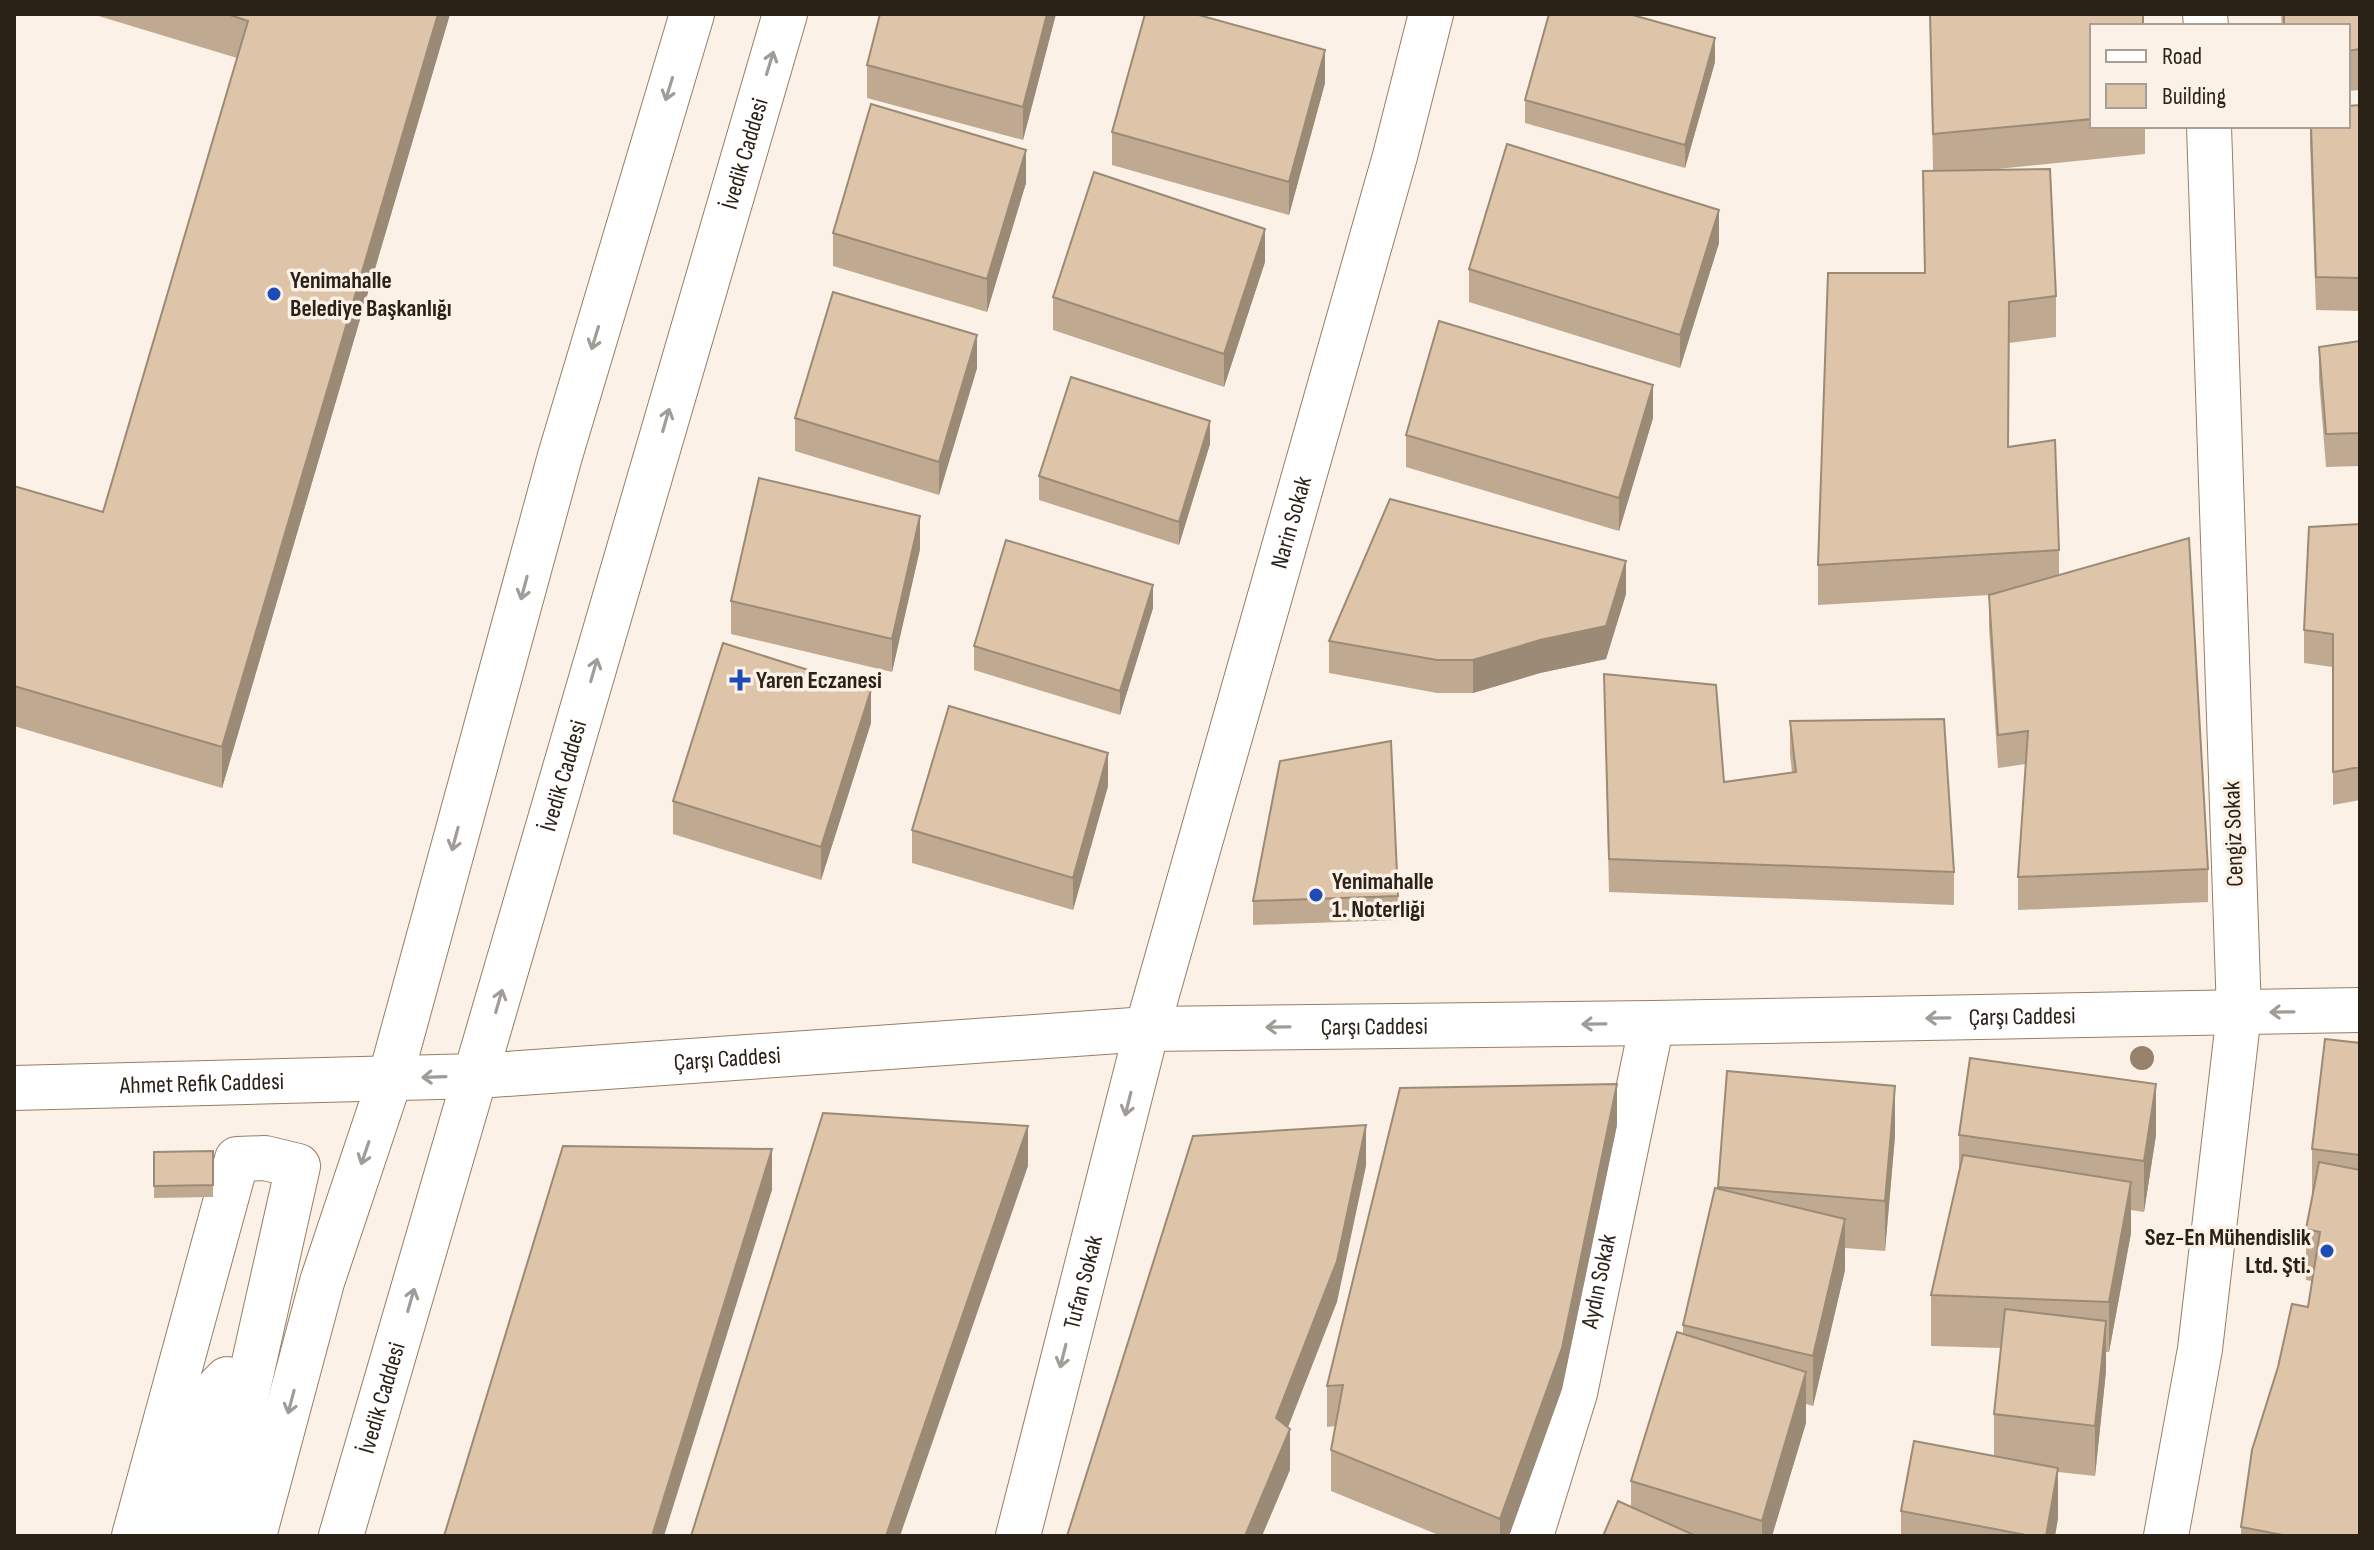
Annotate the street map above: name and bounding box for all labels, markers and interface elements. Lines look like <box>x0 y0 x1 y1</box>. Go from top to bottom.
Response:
legend <box>2090 24 2350 128</box>
text: Road <box>2162 42 2202 71</box>
one-way arrow <box>763 51 778 77</box>
one-way arrow <box>661 75 676 101</box>
text: Building <box>2162 82 2226 111</box>
street label: İvedik Caddesi <box>715 95 775 213</box>
place label: Yenimahalle Belediye Başkanlığı <box>290 266 452 323</box>
marker: Yenimahalle Belediye Başkanlığı <box>265 285 283 303</box>
one-way arrow <box>587 324 602 350</box>
one-way arrow <box>659 408 674 434</box>
street label: Narin Sokak <box>1265 473 1318 572</box>
one-way arrow <box>515 574 530 600</box>
one-way arrow <box>587 658 602 684</box>
place label: Yaren Eczanesi <box>756 666 882 695</box>
marker: Yaren Eczanesi <box>731 671 749 689</box>
street label: İvedik Caddesi <box>533 717 593 835</box>
street label: Cengiz Sokak <box>2217 781 2250 887</box>
one-way arrow <box>447 825 462 851</box>
place label: Yenimahalle 1. Noterliği <box>1332 867 1434 924</box>
marker: Yenimahalle 1. Noterliği <box>1307 886 1325 904</box>
one-way arrow <box>492 988 507 1014</box>
street label: Çarşı Caddesi <box>1968 1001 2076 1032</box>
one-way arrow <box>2269 1004 2296 1019</box>
one-way arrow <box>1925 1010 1952 1026</box>
street label: Çarşı Caddesi <box>1320 1012 1428 1042</box>
one-way arrow <box>1581 1016 1608 1031</box>
one-way arrow <box>1265 1019 1292 1035</box>
street label: Çarşı Caddesi <box>673 1041 782 1077</box>
street label: Ahmet Refik Caddesi <box>118 1067 284 1100</box>
one-way arrow <box>421 1070 448 1085</box>
one-way arrow <box>1119 1091 1134 1117</box>
one-way arrow <box>357 1140 372 1165</box>
place label: Sez-En Mühendislik Ltd. Şti. <box>2145 1223 2311 1280</box>
street label: Aydın Sokak <box>1575 1231 1623 1332</box>
street label: Tufan Sokak <box>1057 1232 1109 1332</box>
marker: Sez-En Mühendislik Ltd. Şti. <box>2318 1242 2336 1260</box>
one-way arrow <box>404 1288 419 1314</box>
street label: İvedik Caddesi <box>352 1339 412 1457</box>
one-way arrow <box>1055 1343 1070 1369</box>
one-way arrow <box>282 1388 297 1414</box>

